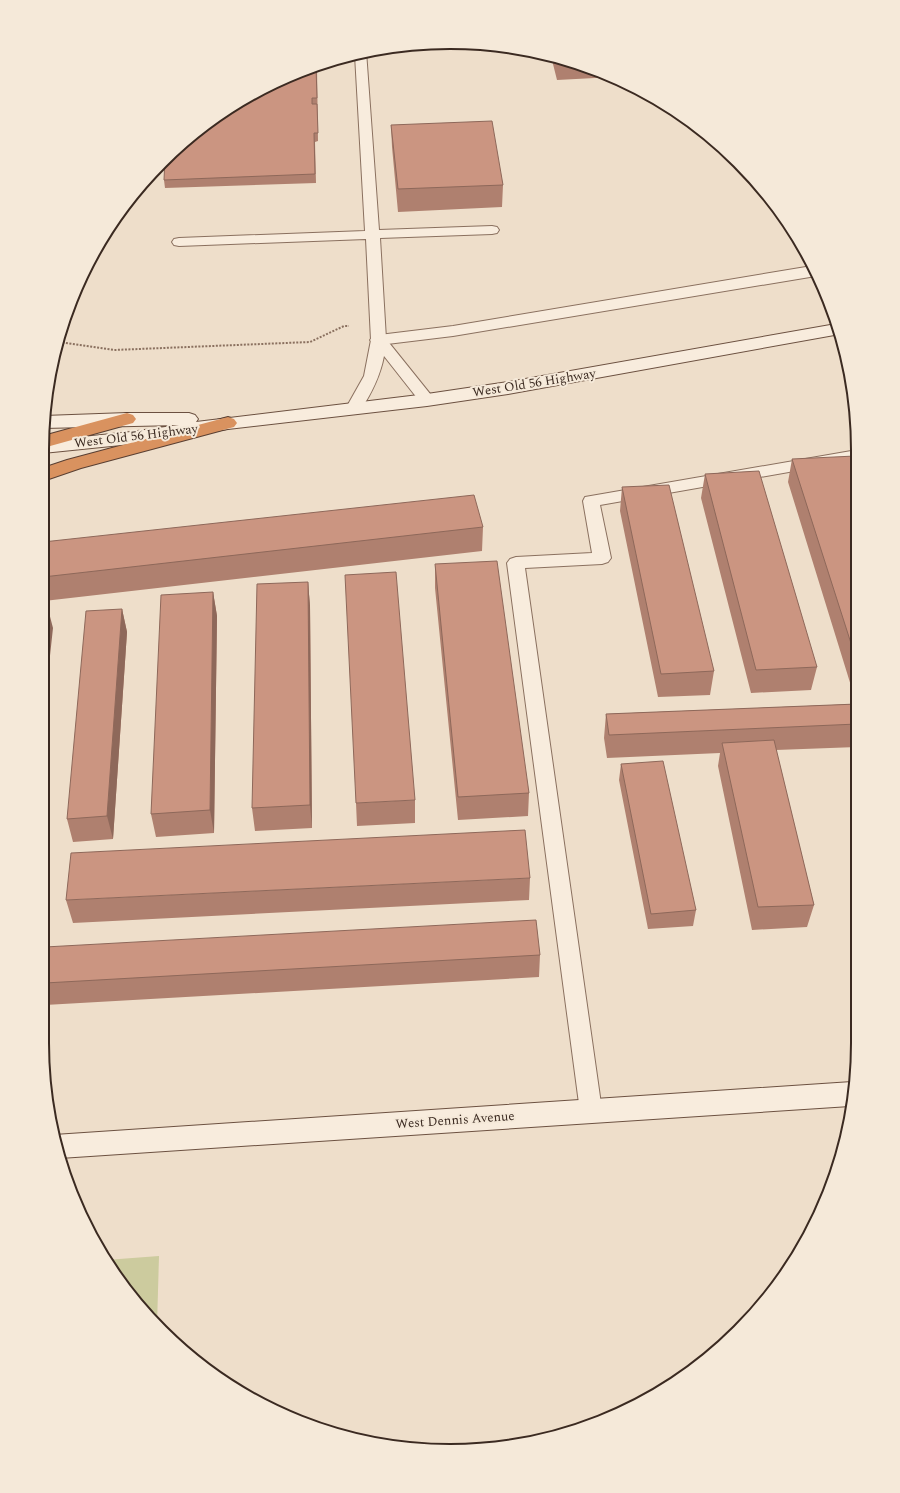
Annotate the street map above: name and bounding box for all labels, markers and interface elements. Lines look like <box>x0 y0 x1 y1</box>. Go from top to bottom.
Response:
street label: West Old 56 Highway <box>471 363 598 403</box>
street label: West Old 56 Highway <box>73 418 200 454</box>
street label: West Dennis Avenue <box>395 1106 515 1134</box>

